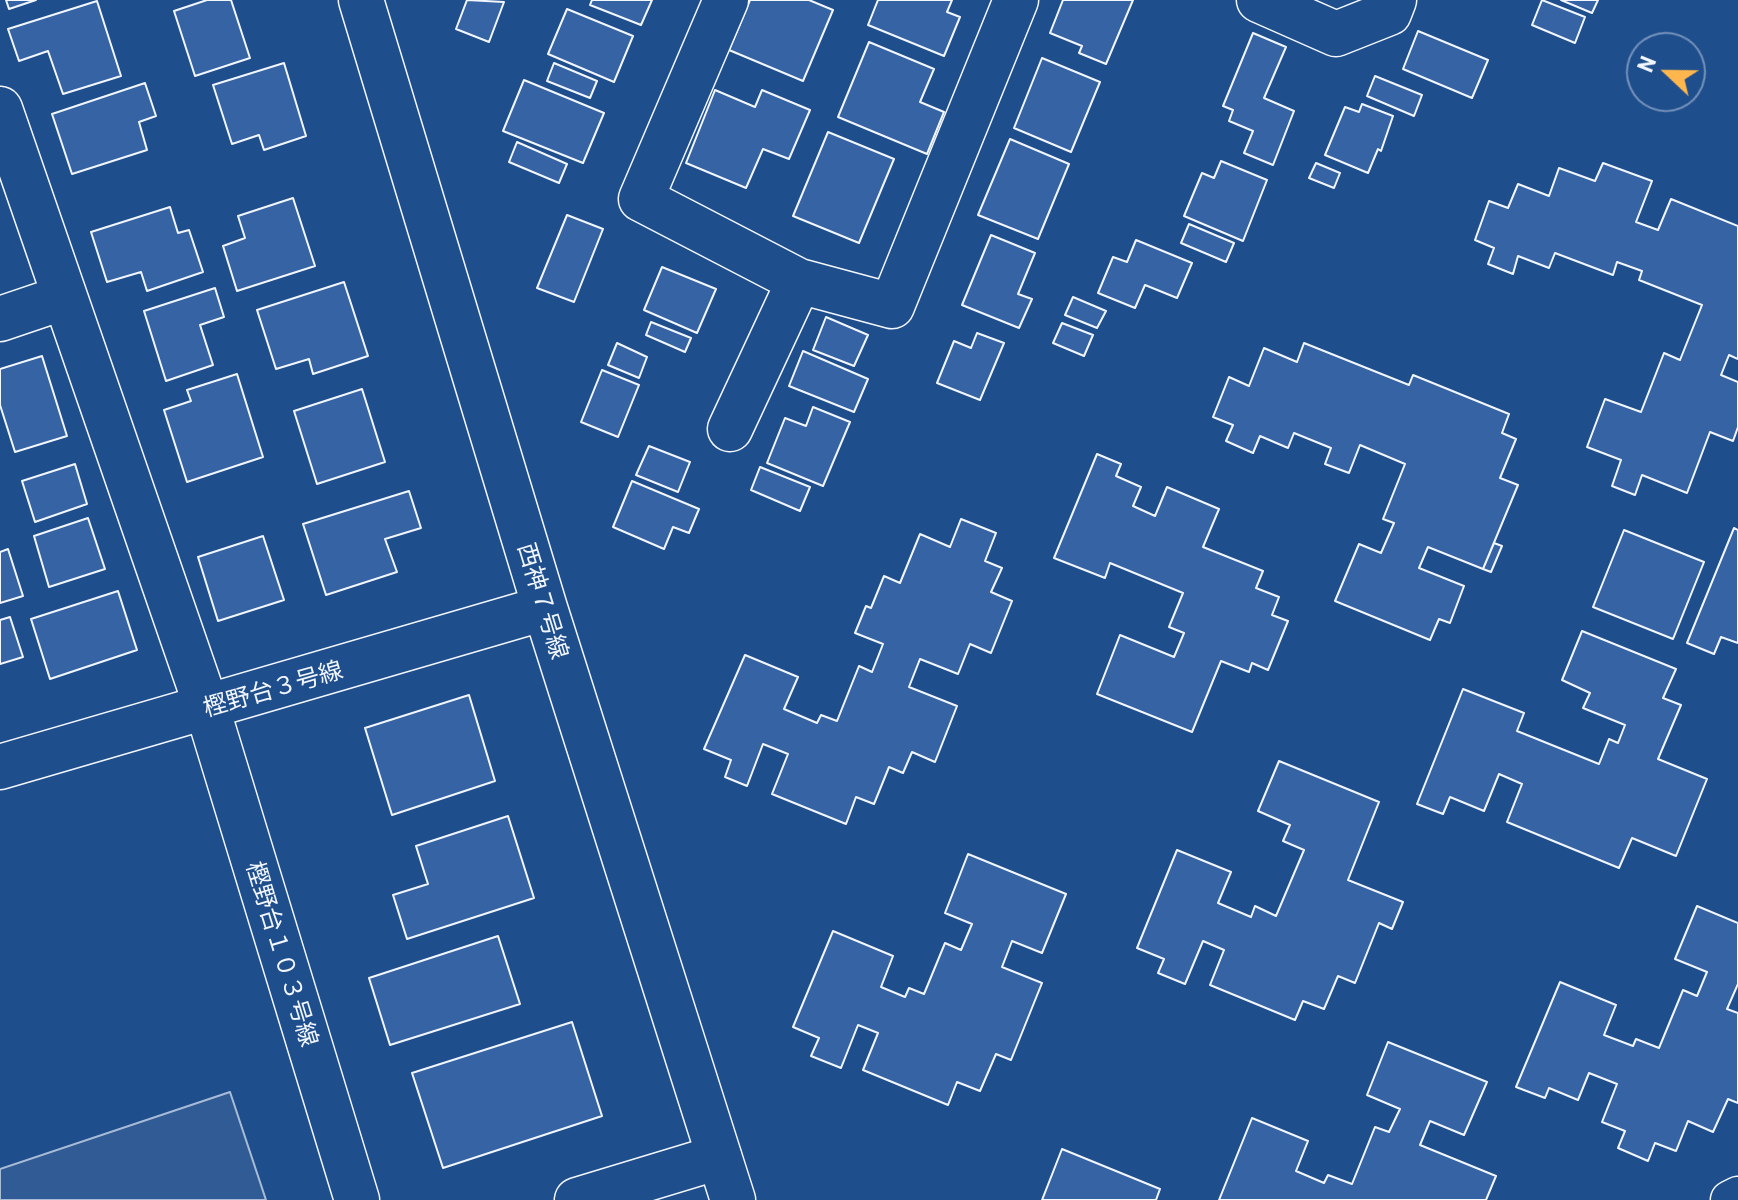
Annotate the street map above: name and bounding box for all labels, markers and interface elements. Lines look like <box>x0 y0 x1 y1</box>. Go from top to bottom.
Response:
north arrow <box>1626 32 1706 112</box>
text: N <box>1631 52 1660 75</box>
street label: 西神７号線 <box>512 539 574 663</box>
street label: 樫野台３号線 <box>200 655 346 723</box>
street label: 樫野台１０３号線 <box>240 858 324 1050</box>

